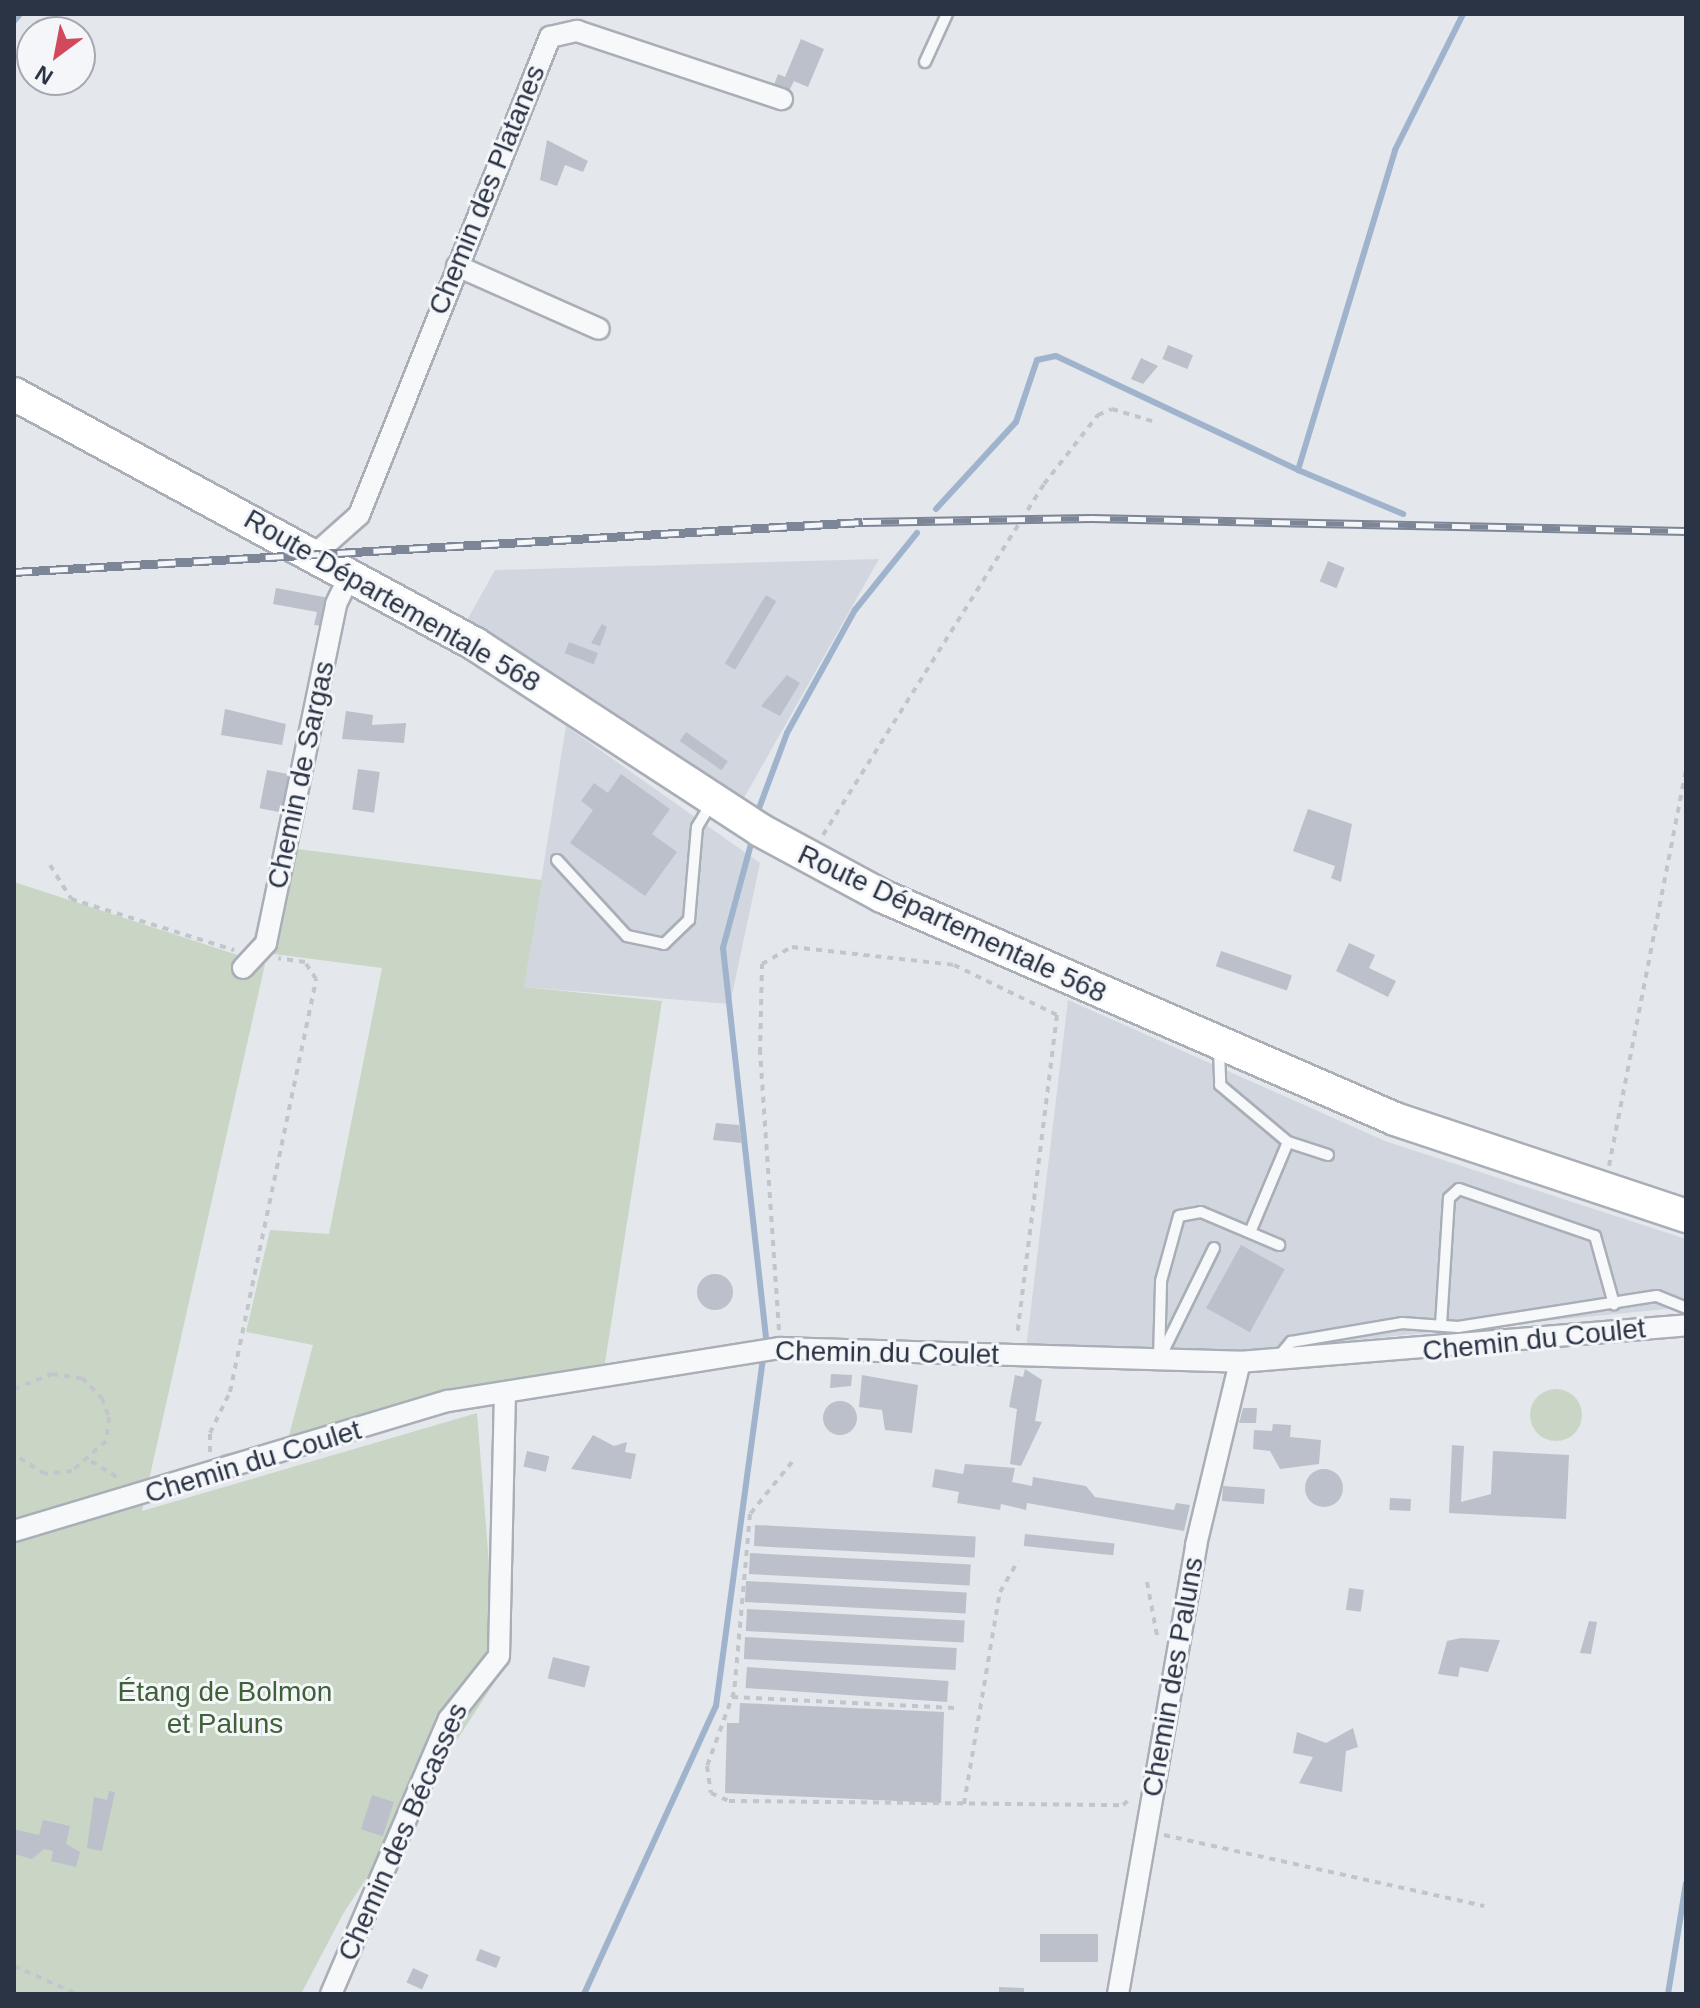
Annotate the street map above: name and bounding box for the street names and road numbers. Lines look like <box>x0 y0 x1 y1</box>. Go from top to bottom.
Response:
street label: Chemin des Platanes <box>422 60 552 320</box>
street label: Route Départementale 568 <box>238 502 546 700</box>
street label: Chemin de Sargas <box>260 658 342 892</box>
street label: Route Départementale 568 <box>793 838 1111 1010</box>
street label: Chemin du Coulet <box>1421 1312 1647 1368</box>
street label: Chemin du Coulet <box>775 1334 999 1372</box>
street label: Chemin du Coulet <box>141 1413 365 1511</box>
street label: Chemin des Paluns <box>1135 1555 1211 1799</box>
street label: Chemin des Bécasses <box>331 1698 475 1966</box>

